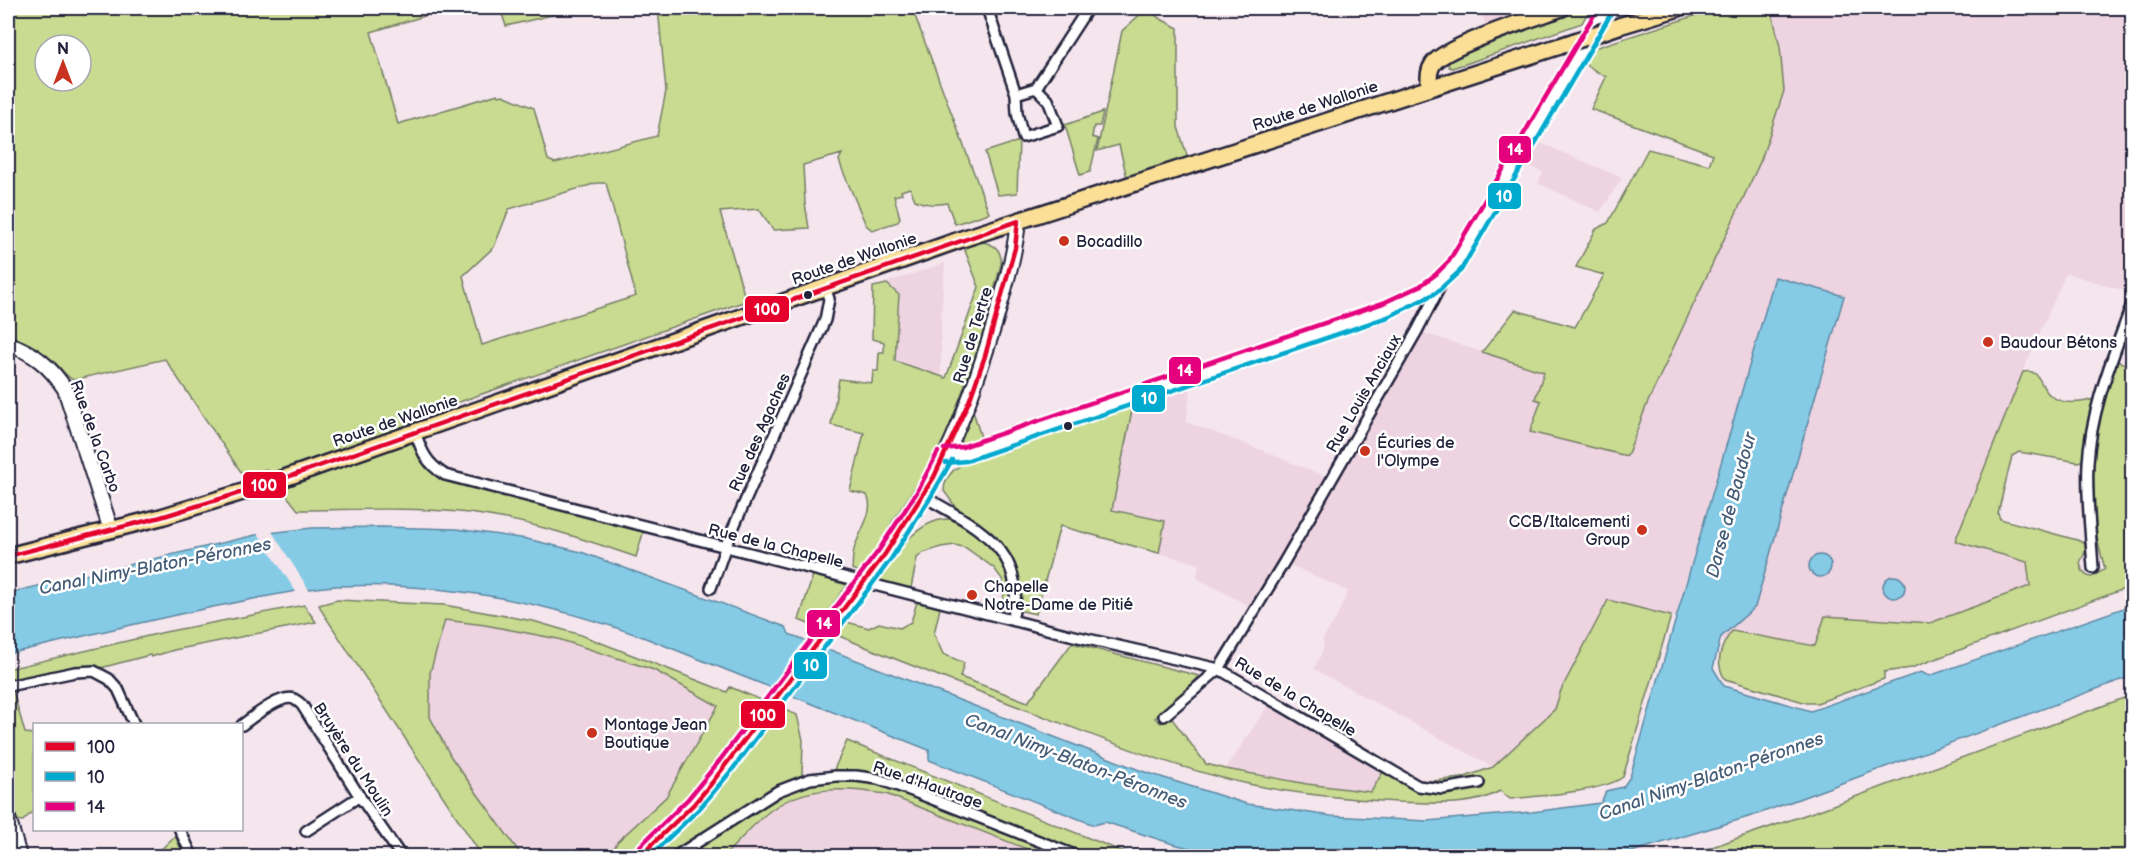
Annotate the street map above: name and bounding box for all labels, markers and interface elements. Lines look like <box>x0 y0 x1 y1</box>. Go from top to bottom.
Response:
north arrow <box>33 33 93 93</box>
text: N <box>57 40 69 59</box>
street label: Route de Wallonie <box>1250 77 1381 136</box>
line badge: 14 <box>1498 135 1532 164</box>
text: 14 <box>1507 141 1524 160</box>
line badge: 10 <box>1487 182 1522 210</box>
text: 10 <box>1496 188 1512 207</box>
street label: Route de Wallonie <box>790 229 920 290</box>
place label: Bocadillo <box>1076 233 1143 252</box>
marker: Bocadillo <box>1057 234 1071 248</box>
street label: Rue de Tertre <box>950 284 997 386</box>
unlabelled marker <box>802 289 814 301</box>
line badge: 100 <box>744 295 790 323</box>
text: 100 <box>754 301 780 320</box>
street label: Rue Louis Anciaux <box>1323 331 1406 456</box>
place label: Baudour Bétons <box>2000 334 2117 353</box>
marker: Baudour Bétons <box>1981 335 1995 349</box>
line badge: 14 <box>1168 356 1202 385</box>
text: 14 <box>1177 362 1194 381</box>
street label: Rue des Agaches <box>726 370 795 495</box>
street label: Rue de la Carbo <box>65 378 124 495</box>
line badge: 10 <box>1131 384 1166 413</box>
text: 10 <box>1141 390 1157 409</box>
street label: Route de Wallonie <box>331 391 461 452</box>
unlabelled marker <box>1062 420 1074 432</box>
water label: Darse de Baudour <box>1702 429 1761 580</box>
place label: Écuries de l'Olympe <box>1377 432 1455 471</box>
marker: Écuries de l'Olympe <box>1358 444 1372 458</box>
line badge: 100 <box>242 471 287 499</box>
text: 100 <box>251 477 277 496</box>
place label: CCB/Italcementi Group <box>1509 513 1630 550</box>
street label: Rue de la Chapelle <box>706 520 846 573</box>
marker: CCB/Italcementi Group <box>1635 523 1649 537</box>
water label: Canal Nimy-Blaton-Péronnes <box>37 534 273 599</box>
place label: Chapelle Notre-Dame de Pitié <box>984 578 1134 615</box>
marker: Chapelle Notre-Dame de Pitié <box>965 588 979 602</box>
line badge: 14 <box>806 609 841 638</box>
text: 14 <box>816 615 833 634</box>
line badge: 10 <box>793 651 828 680</box>
street label: Rue de la Chapelle <box>1231 653 1360 741</box>
text: 10 <box>803 657 819 676</box>
street label: Bruyère du Moulin <box>309 699 397 820</box>
line badge: 100 <box>740 700 786 729</box>
text: 100 <box>750 707 776 726</box>
water label: Canal Nimy-Blaton-Péronnes <box>962 709 1190 814</box>
place label: Montage Jean Boutique <box>604 716 707 753</box>
legend <box>33 723 243 831</box>
marker: Montage Jean Boutique <box>585 726 599 740</box>
water label: Canal Nimy-Blaton-Péronnes <box>1596 728 1826 825</box>
text: 100 <box>87 737 115 758</box>
street label: Rue d'Hautrage <box>870 758 985 813</box>
text: 10 <box>87 767 105 788</box>
text: 14 <box>87 797 105 818</box>

